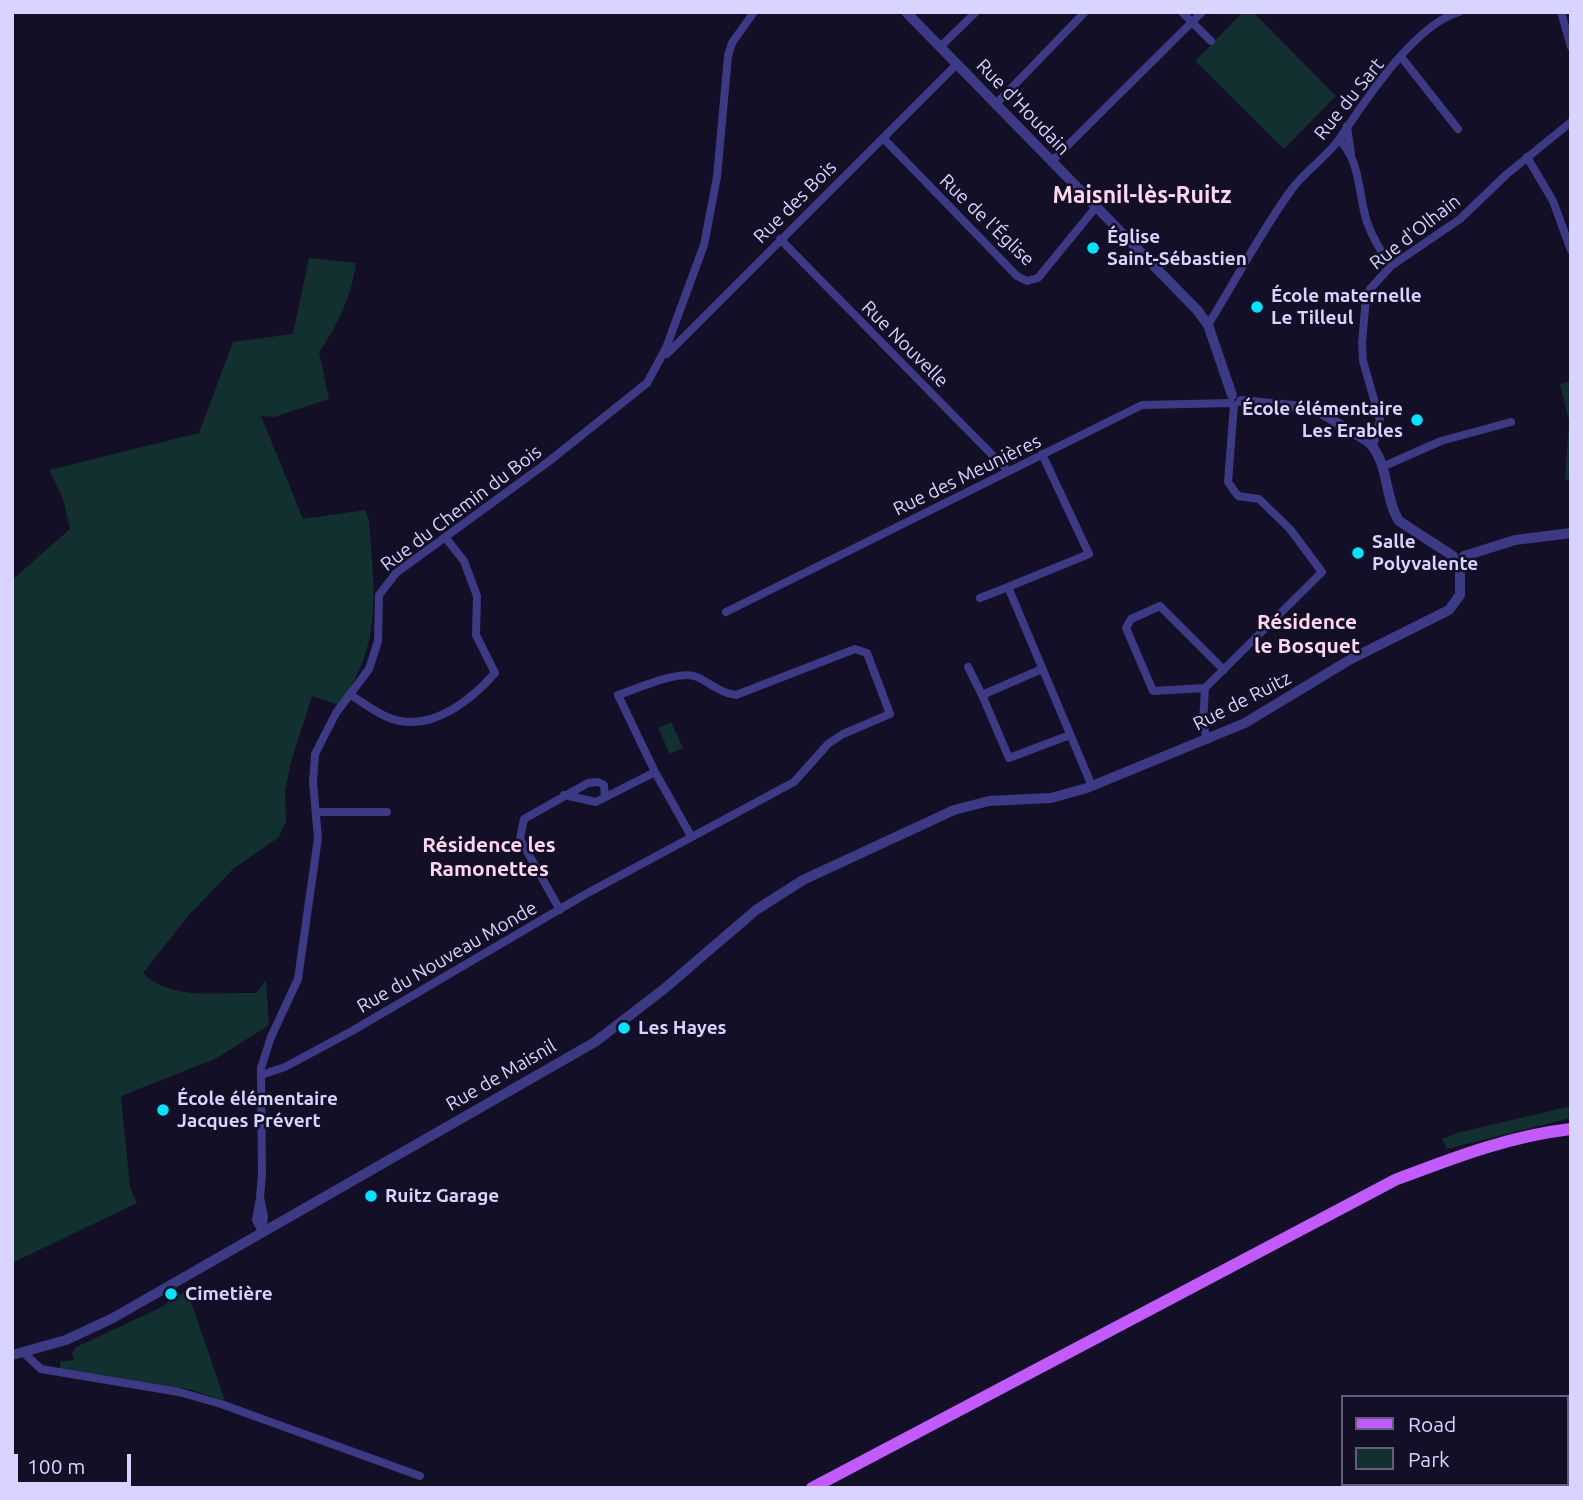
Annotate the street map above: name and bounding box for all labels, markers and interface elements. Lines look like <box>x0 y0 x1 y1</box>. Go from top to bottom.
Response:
street label: Rue d'Houdain <box>971 54 1075 160</box>
street label: Rue du Sart <box>1309 54 1389 144</box>
street label: Rue des Bois <box>749 156 841 248</box>
street label: Rue de l'Église <box>935 169 1039 271</box>
district label: Maisnil-lès-Ruitz <box>1052 181 1232 209</box>
street label: Rue d'Olhain <box>1365 190 1465 274</box>
place label: Église Saint-Sébastien <box>1107 226 1247 270</box>
marker: Église Saint-Sébastien <box>1085 240 1101 256</box>
place label: École maternelle Le Tilleul <box>1271 285 1422 329</box>
street label: Rue Nouvelle <box>857 296 953 392</box>
marker: École maternelle Le Tilleul <box>1249 299 1265 315</box>
place label: École élémentaire Les Erables <box>1242 398 1403 442</box>
marker: École élémentaire Les Erables <box>1409 412 1425 428</box>
street label: Rue des Meunières <box>889 429 1045 521</box>
street label: Rue du Chemin du Bois <box>376 440 546 576</box>
place label: Salle Polyvalente <box>1372 531 1478 575</box>
marker: Salle Polyvalente <box>1350 545 1366 561</box>
district label: Résidence le Bosquet <box>1254 609 1360 659</box>
street label: Rue de Ruitz <box>1189 667 1295 735</box>
district label: Résidence les Ramonettes <box>422 832 556 882</box>
street label: Rue du Nouveau Monde <box>353 896 541 1018</box>
place label: Les Hayes <box>638 1017 727 1039</box>
marker: Les Hayes <box>616 1020 632 1036</box>
street label: Rue de Maisnil <box>442 1034 560 1116</box>
place label: École élémentaire Jacques Prévert <box>177 1088 338 1132</box>
marker: École élémentaire Jacques Prévert <box>155 1102 171 1118</box>
place label: Ruitz Garage <box>385 1185 499 1207</box>
marker: Ruitz Garage <box>363 1188 379 1204</box>
place label: Cimetière <box>185 1283 273 1305</box>
marker: Cimetière <box>163 1286 179 1302</box>
legend <box>1342 1395 1569 1486</box>
text: Road <box>1408 1412 1456 1436</box>
scale bar <box>18 1440 135 1484</box>
text: Park <box>1408 1447 1450 1471</box>
text: 100 m <box>27 1454 85 1478</box>

